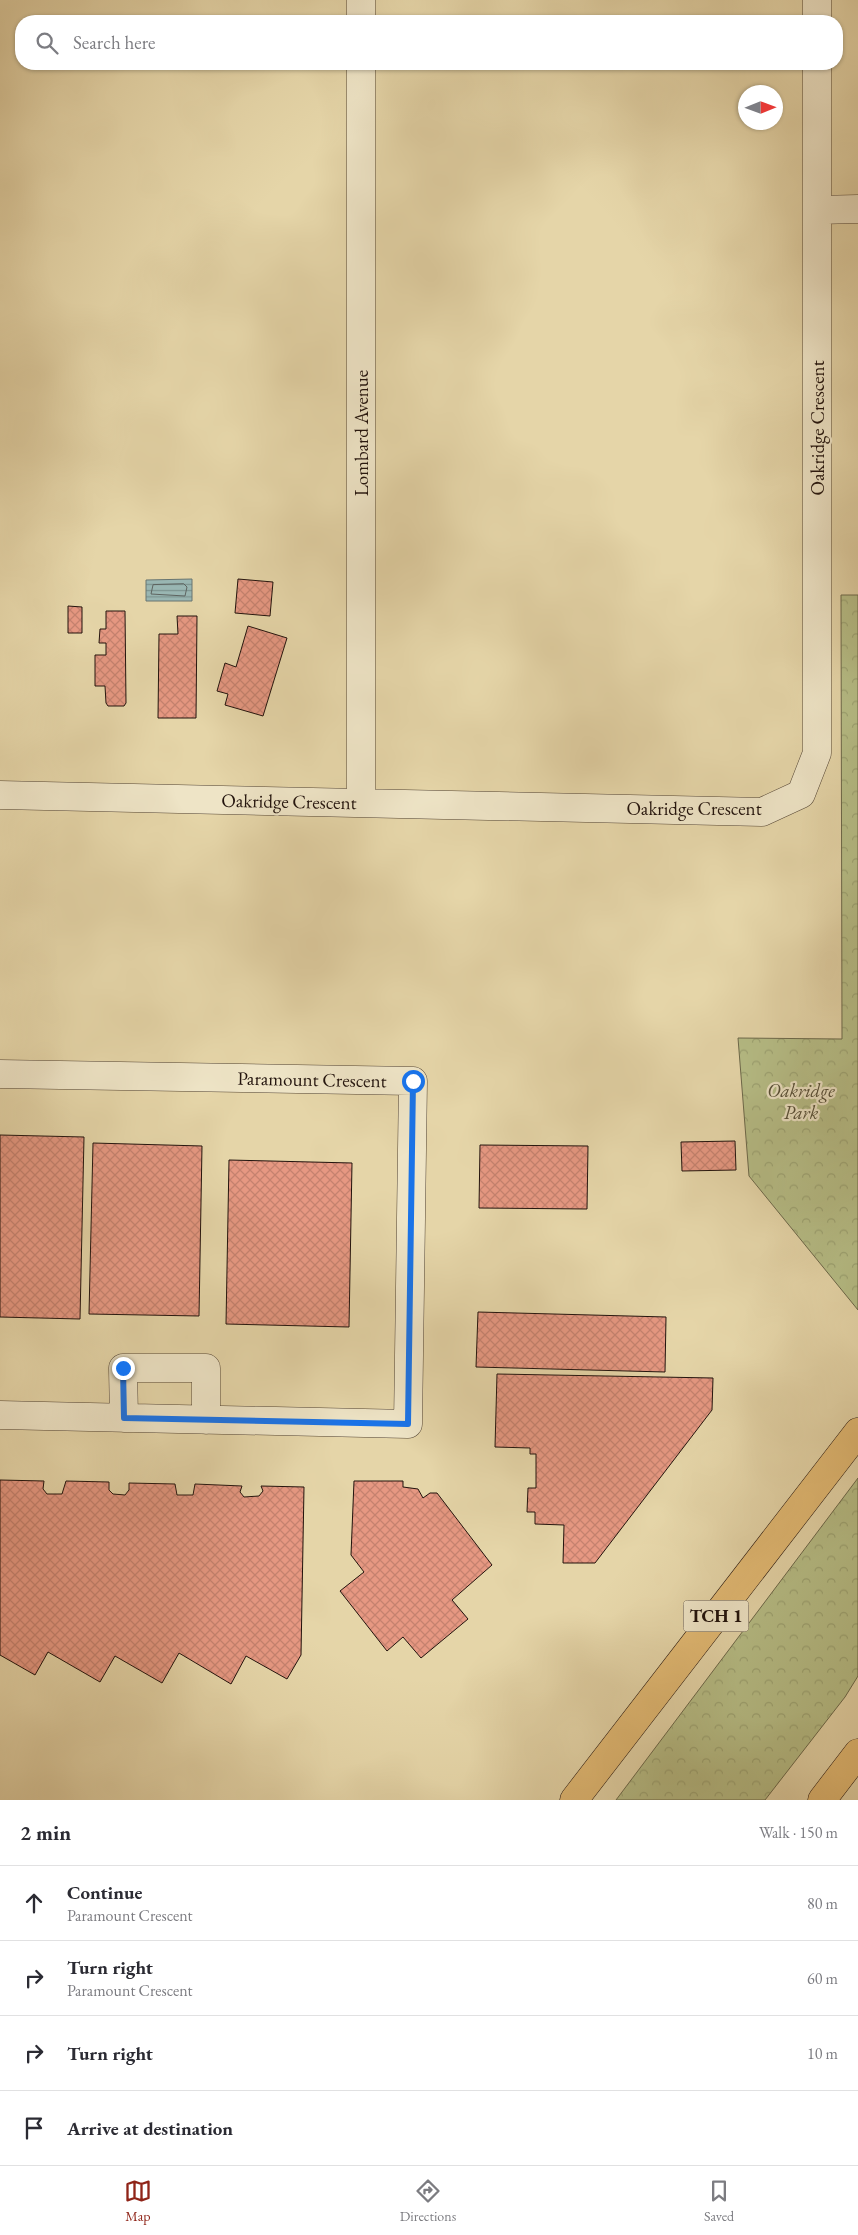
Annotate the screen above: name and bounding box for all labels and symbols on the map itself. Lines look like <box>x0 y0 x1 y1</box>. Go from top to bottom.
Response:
north arrow <box>738 85 783 130</box>
street label: Oakridge Crescent <box>805 360 830 496</box>
street label: Lombard Avenue <box>349 370 374 496</box>
street label: Oakridge Crescent <box>221 788 357 815</box>
street label: Oakridge Crescent <box>626 796 762 821</box>
street label: Paramount Crescent <box>237 1066 387 1093</box>
route start <box>402 1070 425 1093</box>
park label: Oakridge Park <box>767 1078 835 1125</box>
route end <box>112 1357 135 1380</box>
road number: TCH 1 <box>684 1600 748 1632</box>

